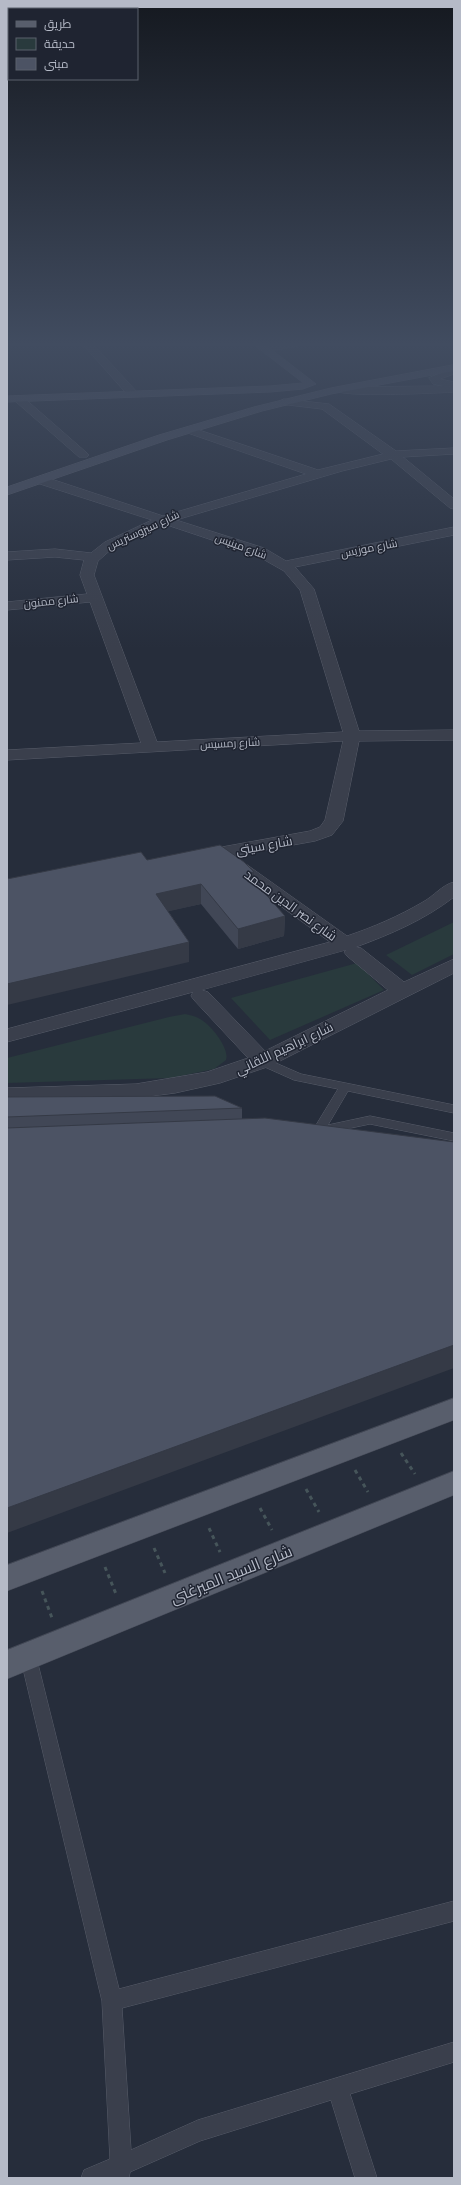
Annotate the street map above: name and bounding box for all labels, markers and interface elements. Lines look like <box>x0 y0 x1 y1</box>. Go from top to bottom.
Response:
legend <box>8 8 138 80</box>
text: طريق <box>44 16 72 31</box>
text: حديقة <box>44 36 75 51</box>
text: مبنى <box>44 56 69 71</box>
street label: شارع سيزوستريس <box>104 507 182 554</box>
street label: شارع مينيس <box>213 530 269 563</box>
street label: شارع موزيس <box>339 536 399 561</box>
street label: شارع ممنون <box>23 591 79 612</box>
street label: شارع رمسيس <box>200 734 260 753</box>
street label: شارع سيتى <box>234 832 294 859</box>
street label: شارع نصر الدين محمد <box>241 866 340 945</box>
street label: شارع ابراهيم اللقاني <box>232 1018 337 1080</box>
street label: شارع السيد الميرغنى <box>167 1540 296 1609</box>

